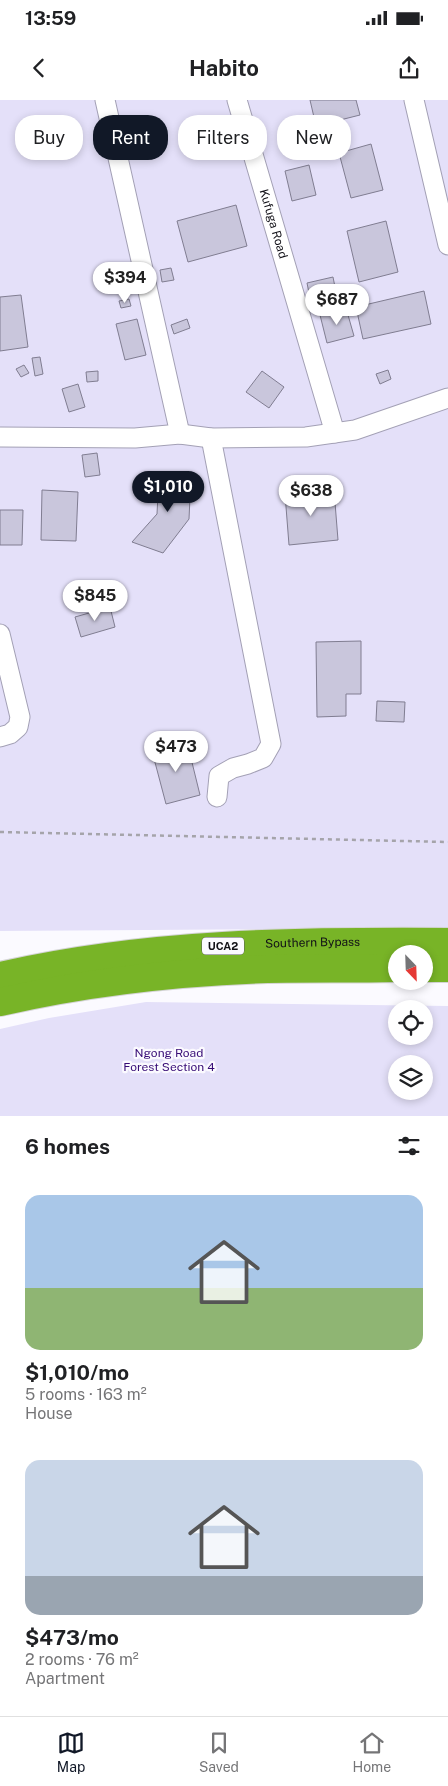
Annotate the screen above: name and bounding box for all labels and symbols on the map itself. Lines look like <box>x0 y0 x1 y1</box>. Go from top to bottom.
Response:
street label: Kufuga Road <box>257 187 290 260</box>
pin: $394 <box>95 262 155 304</box>
pin: $687 <box>307 284 367 326</box>
pin: $1,010 <box>127 470 209 513</box>
pin: $638 <box>281 474 341 517</box>
pin: $845 <box>65 580 125 622</box>
pin: $473 <box>146 730 206 773</box>
street label: Southern Bypass <box>265 935 360 951</box>
road number: UCA2 <box>202 938 244 954</box>
north arrow <box>388 945 432 990</box>
park label: Ngong Road Forest Section 4 <box>123 1046 215 1074</box>

